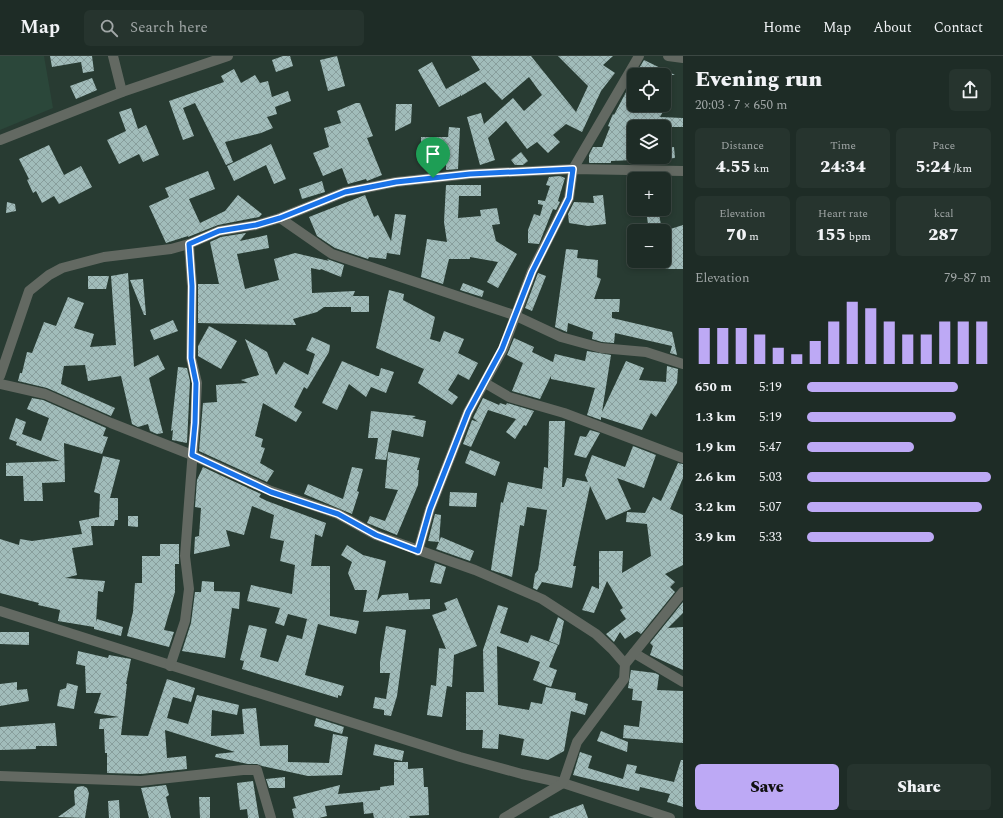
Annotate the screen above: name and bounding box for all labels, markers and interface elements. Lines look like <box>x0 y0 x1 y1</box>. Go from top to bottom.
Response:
search box <box>84 10 364 46</box>
text: Map <box>20 13 60 42</box>
text: Search here <box>130 16 208 39</box>
icon: search <box>98 17 120 39</box>
text: Home <box>763 17 801 38</box>
text: Map <box>823 17 851 38</box>
text: About <box>873 17 912 38</box>
text: Contact <box>934 17 983 38</box>
text: Evening run <box>695 63 822 96</box>
map controls <box>627 68 671 268</box>
button: locate <box>627 68 671 112</box>
button: share <box>949 69 991 111</box>
text: 20:03 · 7 × 650 m <box>695 95 787 115</box>
button: layers <box>627 120 671 164</box>
pin <box>416 137 450 178</box>
text: Distance <box>721 137 764 154</box>
text: Time <box>830 137 856 154</box>
text: Pace <box>932 137 955 154</box>
icon: arrive <box>422 143 444 165</box>
text: 4.55 <box>715 154 751 180</box>
text: 24:34 <box>820 154 866 180</box>
text: 5:24 <box>915 154 951 180</box>
text: km <box>751 160 769 177</box>
text: /km <box>951 160 972 177</box>
button: + <box>627 172 671 216</box>
text: Elevation <box>719 205 765 222</box>
text: Heart rate <box>818 205 868 222</box>
text: kcal <box>934 205 954 222</box>
text: 70 <box>726 222 746 248</box>
text: 155 <box>815 222 846 248</box>
text: 287 <box>928 222 959 248</box>
button: − <box>627 224 671 268</box>
text: m <box>746 228 759 245</box>
text: bpm <box>846 228 871 245</box>
text: Elevation <box>695 268 749 288</box>
text: 79–87 m <box>944 268 991 288</box>
text: 650 m <box>695 377 732 397</box>
text: 5:19 <box>759 377 782 397</box>
text: 1.3 km <box>695 407 736 427</box>
text: 5:19 <box>759 407 782 427</box>
text: 1.9 km <box>695 437 736 457</box>
text: 5:47 <box>759 437 782 457</box>
text: 2.6 km <box>695 467 736 487</box>
text: 5:03 <box>759 467 782 487</box>
text: 3.2 km <box>695 497 736 517</box>
text: 5:07 <box>759 497 782 517</box>
text: 3.9 km <box>695 527 736 547</box>
text: 5:33 <box>759 527 782 547</box>
button: Save <box>695 764 839 810</box>
button: Share <box>847 764 991 810</box>

